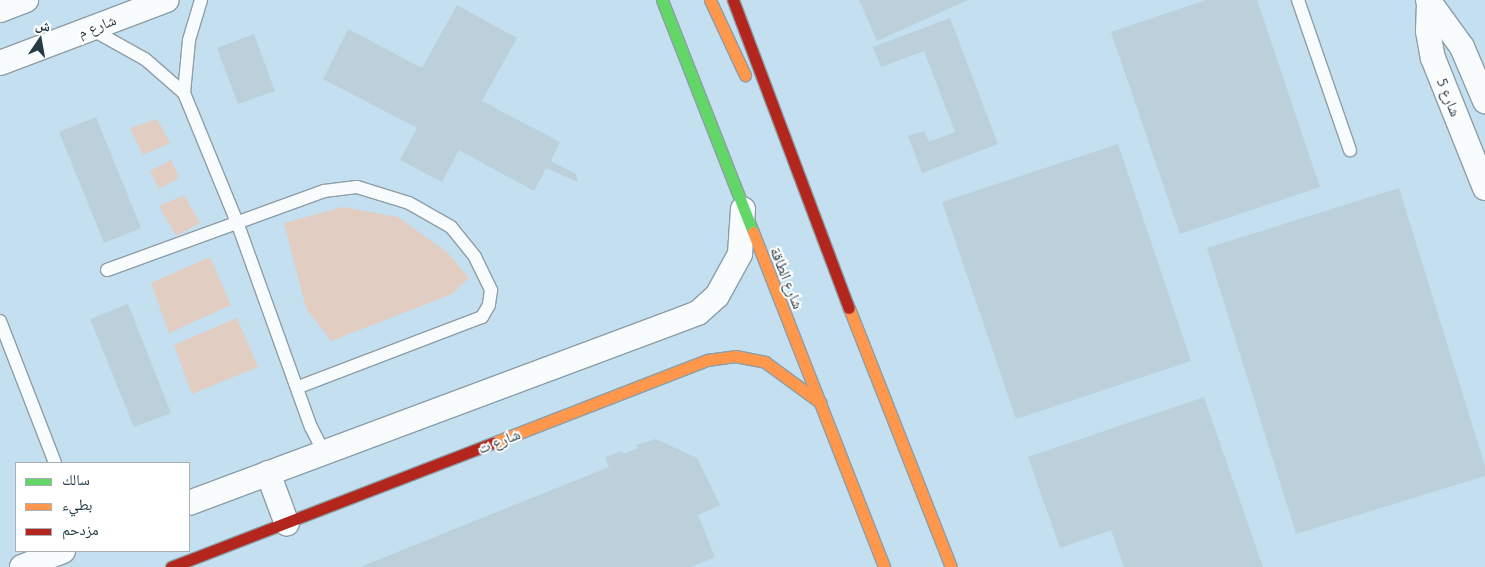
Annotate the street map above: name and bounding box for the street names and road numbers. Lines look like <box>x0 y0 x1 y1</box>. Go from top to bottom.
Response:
street label: شارع م <box>75 11 119 41</box>
street label: شارع 5 <box>1433 75 1465 119</box>
street label: شارع الطاقة <box>766 244 808 312</box>
street label: شارع ت <box>475 425 523 457</box>

